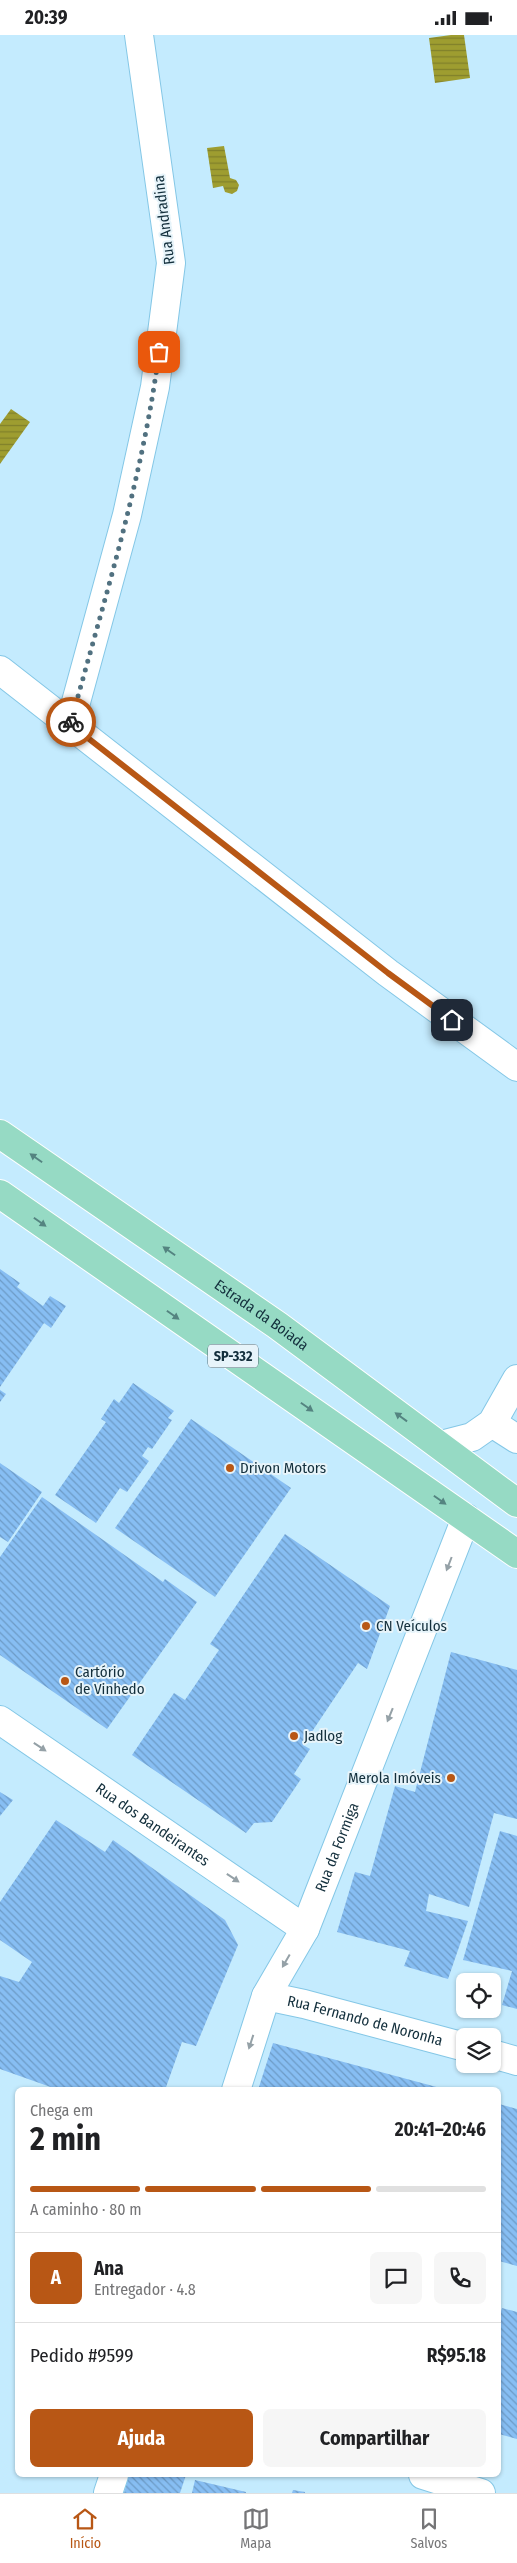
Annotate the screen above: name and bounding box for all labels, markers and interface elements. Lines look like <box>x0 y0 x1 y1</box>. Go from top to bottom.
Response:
text: 20:39 <box>25 6 67 29</box>
street label: Rua Andradina <box>150 174 178 266</box>
pin <box>138 331 180 373</box>
icon: bag <box>145 338 173 366</box>
courier <box>46 697 96 747</box>
icon: bike <box>57 708 85 736</box>
pin <box>431 999 473 1041</box>
icon: home <box>438 1006 466 1034</box>
one-way arrow <box>29 1153 43 1163</box>
one-way arrow <box>33 1217 47 1227</box>
one-way arrow <box>163 1246 176 1256</box>
street label: Estrada da Boiada <box>211 1276 312 1354</box>
one-way arrow <box>167 1310 180 1320</box>
road number: SP-332 <box>208 1345 258 1367</box>
one-way arrow <box>300 1402 314 1412</box>
one-way arrow <box>395 1411 408 1422</box>
place label: Drivon Motors <box>240 1459 326 1477</box>
marker: Drivon Motors <box>224 1462 236 1474</box>
one-way arrow <box>433 1495 447 1505</box>
one-way arrow <box>445 1557 453 1572</box>
place label: CN Veículos <box>376 1617 447 1635</box>
marker: CN Veículos <box>360 1620 372 1632</box>
place label: Cartório de Vinhedo <box>75 1663 145 1698</box>
marker: Cartório de Vinhedo <box>59 1675 71 1687</box>
one-way arrow <box>386 1708 394 1723</box>
place label: Jadlog <box>304 1727 342 1745</box>
marker: Jadlog <box>288 1730 300 1742</box>
one-way arrow <box>34 1743 47 1752</box>
place label: Merola Imóveis <box>348 1769 441 1787</box>
marker: Merola Imóveis <box>445 1772 457 1784</box>
street label: Rua dos Bandeirantes <box>92 1779 213 1870</box>
street label: Rua da Formiga <box>311 1800 363 1895</box>
one-way arrow <box>226 1873 240 1883</box>
one-way arrow <box>282 1955 291 1968</box>
map controls <box>456 1973 501 2073</box>
button: locate <box>456 1973 501 2018</box>
street label: Rua Fernando de Noronha <box>286 1992 445 2050</box>
button: layers <box>456 2028 501 2073</box>
one-way arrow <box>247 2035 254 2050</box>
text: Chega em <box>30 2101 93 2120</box>
text: 20:41–20:46 <box>395 2118 486 2141</box>
text: 2 min <box>30 2120 101 2158</box>
text: A caminho · 80 m <box>30 2200 142 2219</box>
button: chat <box>370 2252 422 2304</box>
button: phone <box>434 2252 486 2304</box>
text: Ana <box>94 2257 124 2280</box>
text: A <box>51 2266 61 2289</box>
text: Entregador · 4.8 <box>94 2280 196 2299</box>
text: Pedido #9599 <box>30 2344 133 2367</box>
text: R$95.18 <box>427 2344 486 2367</box>
button: Ajuda <box>30 2409 253 2467</box>
button: Compartilhar <box>263 2409 486 2467</box>
tab: Início <box>70 2505 101 2552</box>
tab: Mapa <box>240 2505 271 2552</box>
tab: Salvos <box>411 2505 447 2552</box>

